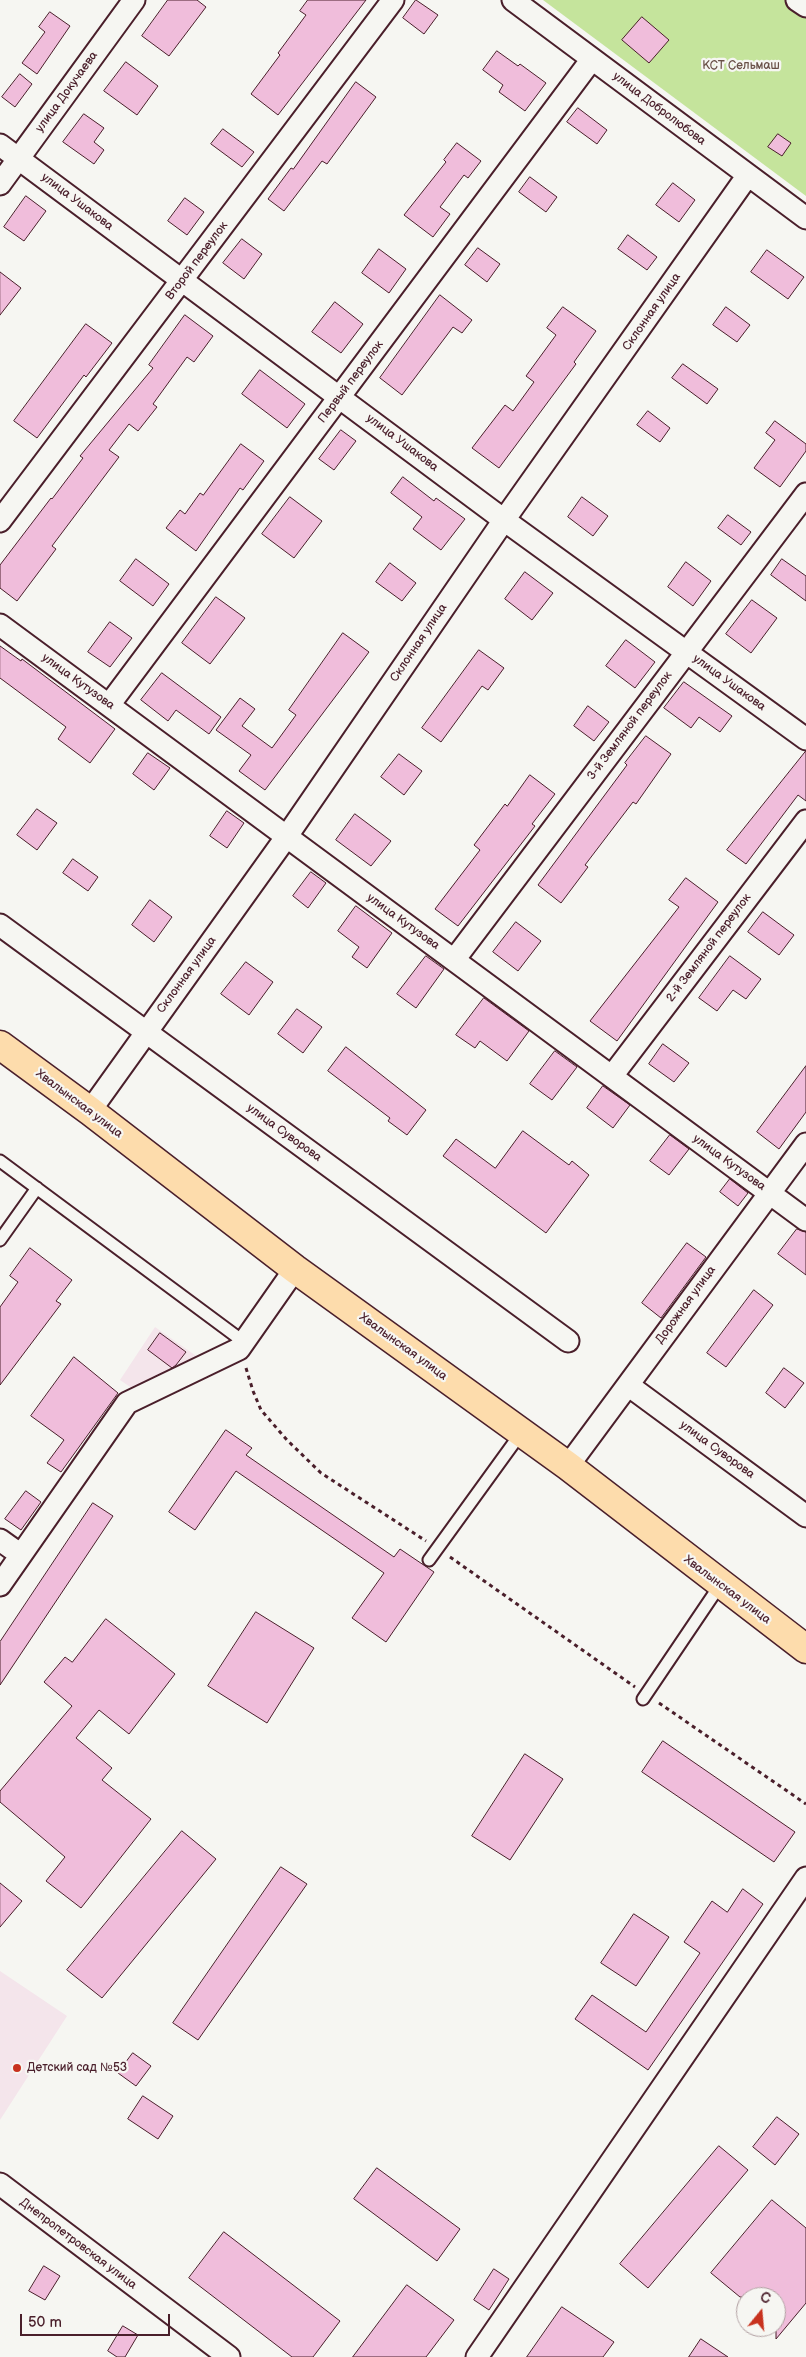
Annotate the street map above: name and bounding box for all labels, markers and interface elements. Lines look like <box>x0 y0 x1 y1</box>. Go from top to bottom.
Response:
street label: улица Докучаева <box>33 49 101 135</box>
park label: КСТ Сельмаш <box>702 59 780 73</box>
street label: улица Добролюбова <box>610 69 708 149</box>
street label: улица Ушакова <box>38 170 116 234</box>
street label: Второй переулок <box>163 219 231 303</box>
street label: Склонная улица <box>620 270 684 354</box>
street label: Первый переулок <box>315 338 387 426</box>
street label: улица Ушакова <box>363 411 441 475</box>
street label: Склонная улица <box>387 601 451 685</box>
street label: улица Кутузова <box>39 651 117 713</box>
street label: улица Ушакова <box>690 652 768 714</box>
street label: 3-й Земляной переулок <box>584 669 676 783</box>
street label: улица Кутузова <box>364 891 442 953</box>
street label: 2-й Земляной переулок <box>664 891 754 1005</box>
street label: Склонная улица <box>154 934 220 1016</box>
street label: Хвалынская улица <box>33 1067 125 1141</box>
street label: улица Суворова <box>244 1101 324 1165</box>
street label: улица Кутузова <box>690 1132 768 1194</box>
street label: Дорожная улица <box>653 1263 719 1347</box>
street label: Хвалынская улица <box>356 1310 450 1384</box>
street label: улица Суворова <box>677 1418 757 1482</box>
street label: Хвалынская улица <box>681 1553 773 1627</box>
place label: Детский сад №53 <box>27 2061 127 2075</box>
marker: Детский сад №53 <box>11 2062 23 2074</box>
street label: Днепропетровская улица <box>17 2195 139 2293</box>
north arrow <box>736 2287 786 2337</box>
text: С <box>758 2289 772 2308</box>
scale bar <box>22 2304 172 2336</box>
text: 50 m <box>28 2313 62 2332</box>

